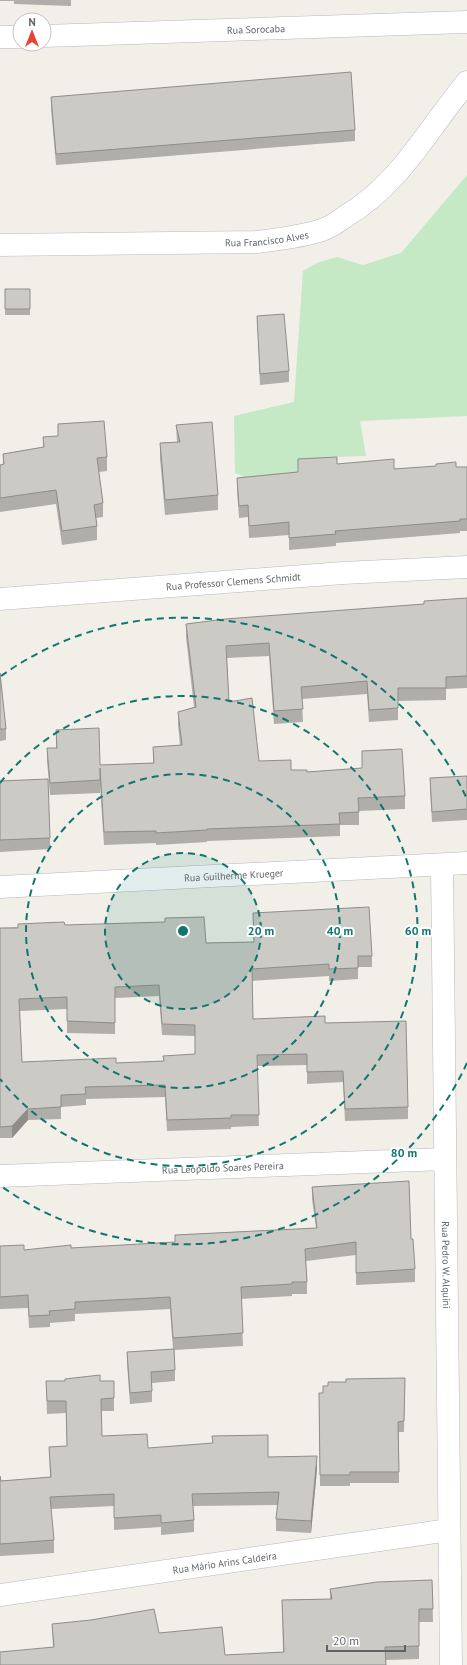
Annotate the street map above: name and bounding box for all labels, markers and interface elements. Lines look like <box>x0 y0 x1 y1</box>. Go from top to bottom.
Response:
north arrow <box>12 12 52 52</box>
text: N <box>28 15 36 29</box>
street label: Rua Sorocaba <box>227 22 285 36</box>
street label: Rua Francisco Alves <box>225 228 310 249</box>
street label: Rua Professor Clemens Schmidt <box>165 570 302 593</box>
street label: Rua Guilherme Krueger <box>184 866 284 884</box>
text: 20 m <box>248 923 274 938</box>
text: 40 m <box>327 923 353 938</box>
text: 60 m <box>405 923 431 938</box>
centre of rings <box>176 924 190 938</box>
text: 80 m <box>391 1145 417 1160</box>
street label: Rua Leopoldo Soares Pereira <box>162 1159 284 1176</box>
street label: Rua Pedro W. Alquíni <box>440 1221 453 1309</box>
street label: Rua Mário Arins Caldeira <box>172 1549 278 1576</box>
scale bar <box>327 1627 405 1653</box>
text: 20 m <box>333 1633 359 1648</box>

